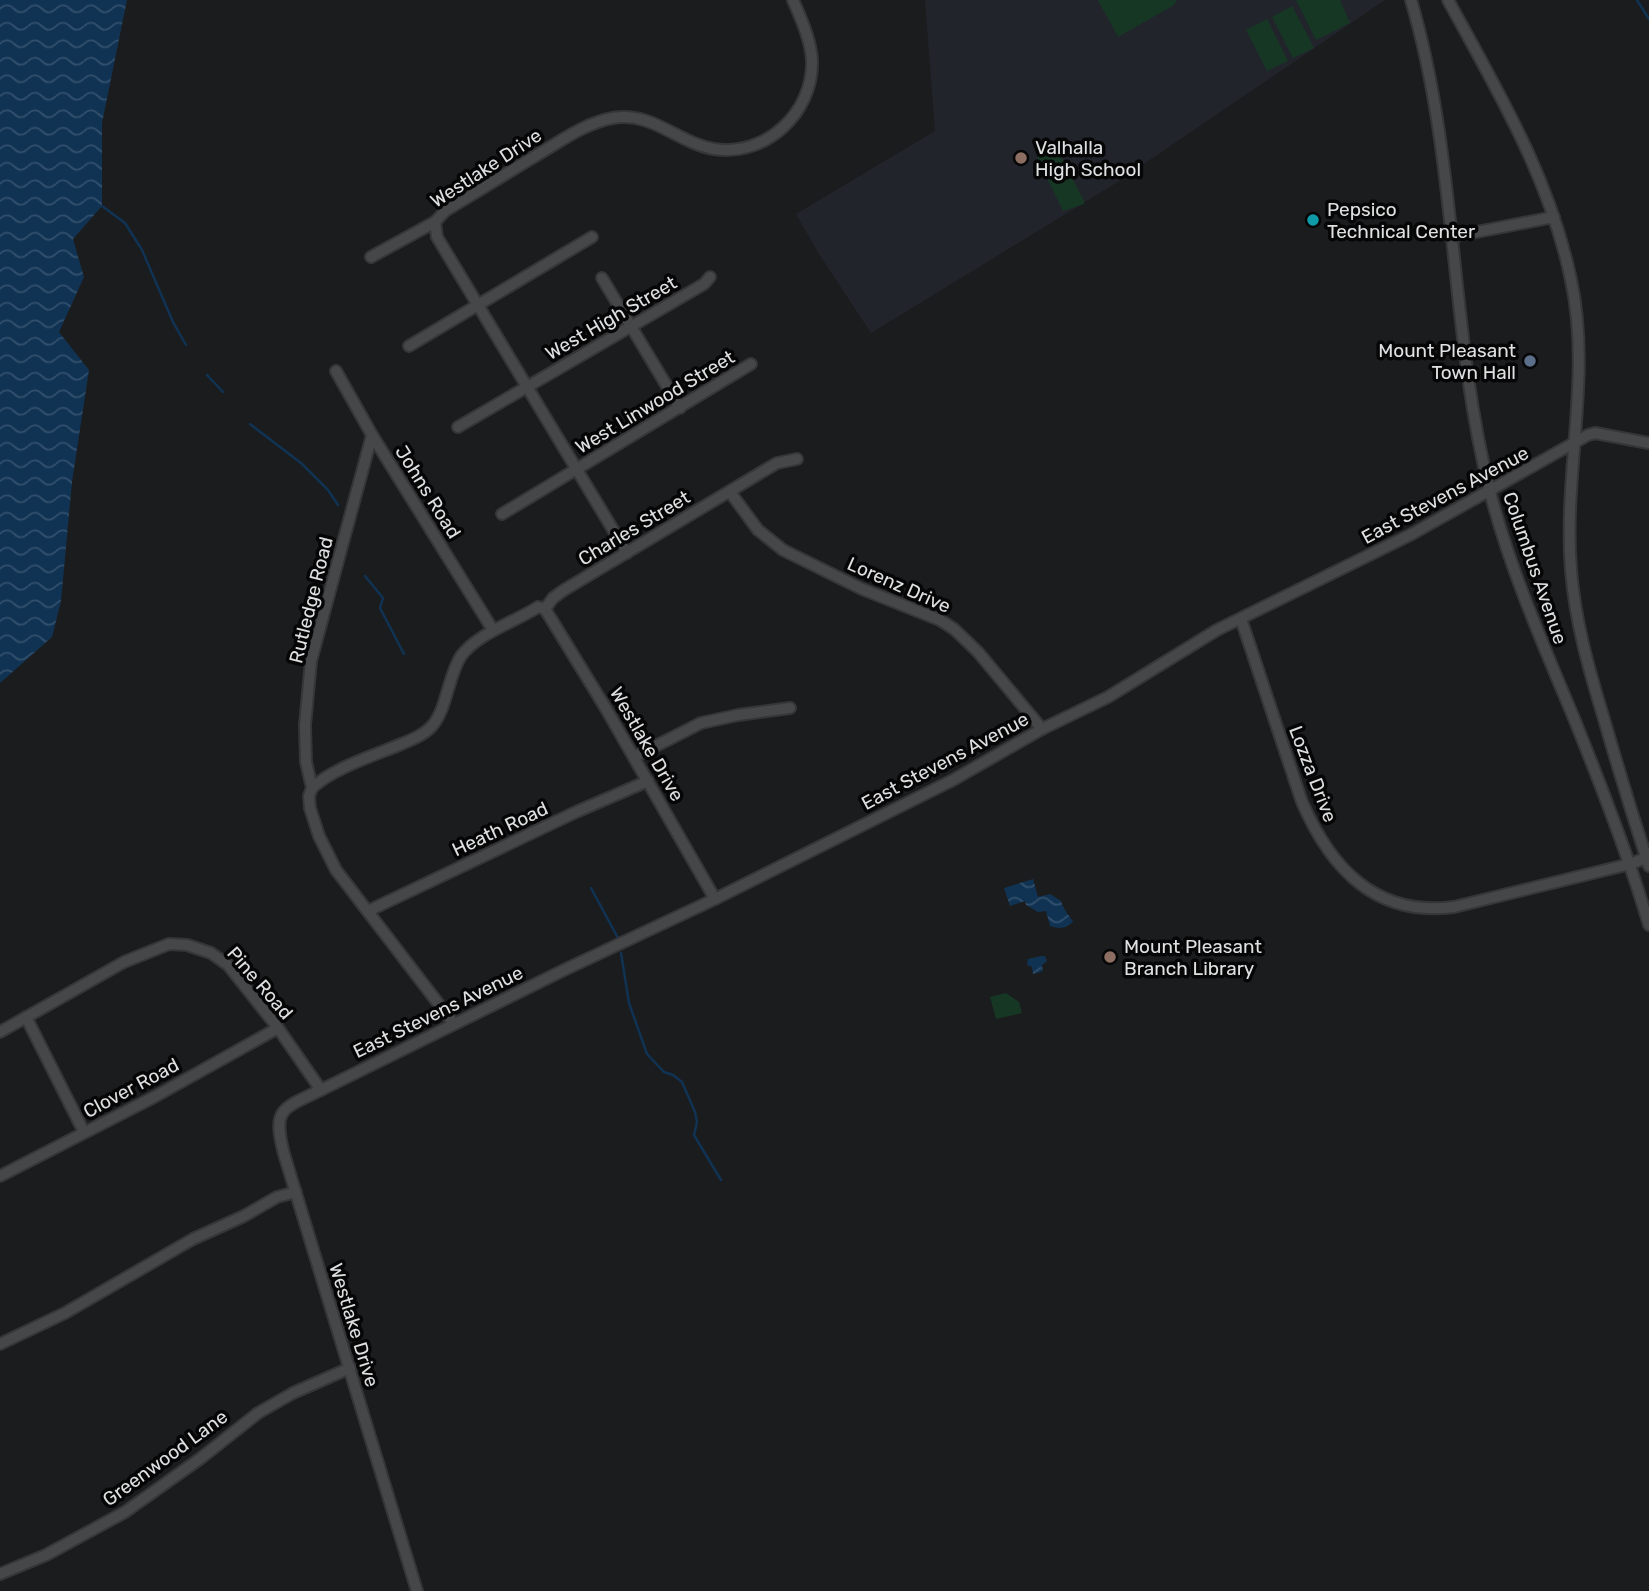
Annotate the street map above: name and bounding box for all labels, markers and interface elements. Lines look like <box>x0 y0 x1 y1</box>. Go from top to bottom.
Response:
street label: Westlake Drive <box>426 123 546 213</box>
place label: Valhalla High School <box>1035 136 1141 181</box>
marker: Valhalla High School <box>1013 150 1029 166</box>
place label: Pepsico Technical Center <box>1327 198 1476 243</box>
marker: Pepsico Technical Center <box>1305 212 1321 228</box>
street label: West High Street <box>541 271 681 365</box>
place label: Mount Pleasant Town Hall <box>1378 339 1517 384</box>
street label: West Linwood Street <box>571 345 739 459</box>
marker: Mount Pleasant Town Hall <box>1522 353 1538 369</box>
street label: Johns Road <box>390 441 466 543</box>
street label: East Stevens Avenue <box>1357 441 1533 549</box>
street label: Charles Street <box>574 485 695 570</box>
street label: Columbus Avenue <box>1498 489 1572 647</box>
street label: Rutledge Road <box>284 534 338 666</box>
street label: Lorenz Drive <box>844 552 954 618</box>
street label: Westlake Drive <box>605 683 689 805</box>
street label: East Stevens Avenue <box>857 707 1033 815</box>
street label: Lozza Drive <box>1284 722 1342 826</box>
street label: Heath Road <box>448 797 552 861</box>
place label: Mount Pleasant Branch Library <box>1124 935 1262 980</box>
street label: Pine Road <box>222 942 298 1024</box>
marker: Mount Pleasant Branch Library <box>1102 949 1118 965</box>
street label: East Stevens Avenue <box>349 961 527 1063</box>
street label: Clover Road <box>79 1053 183 1123</box>
street label: Westlake Drive <box>324 1260 384 1390</box>
street label: Greenwood Lane <box>98 1405 232 1511</box>

